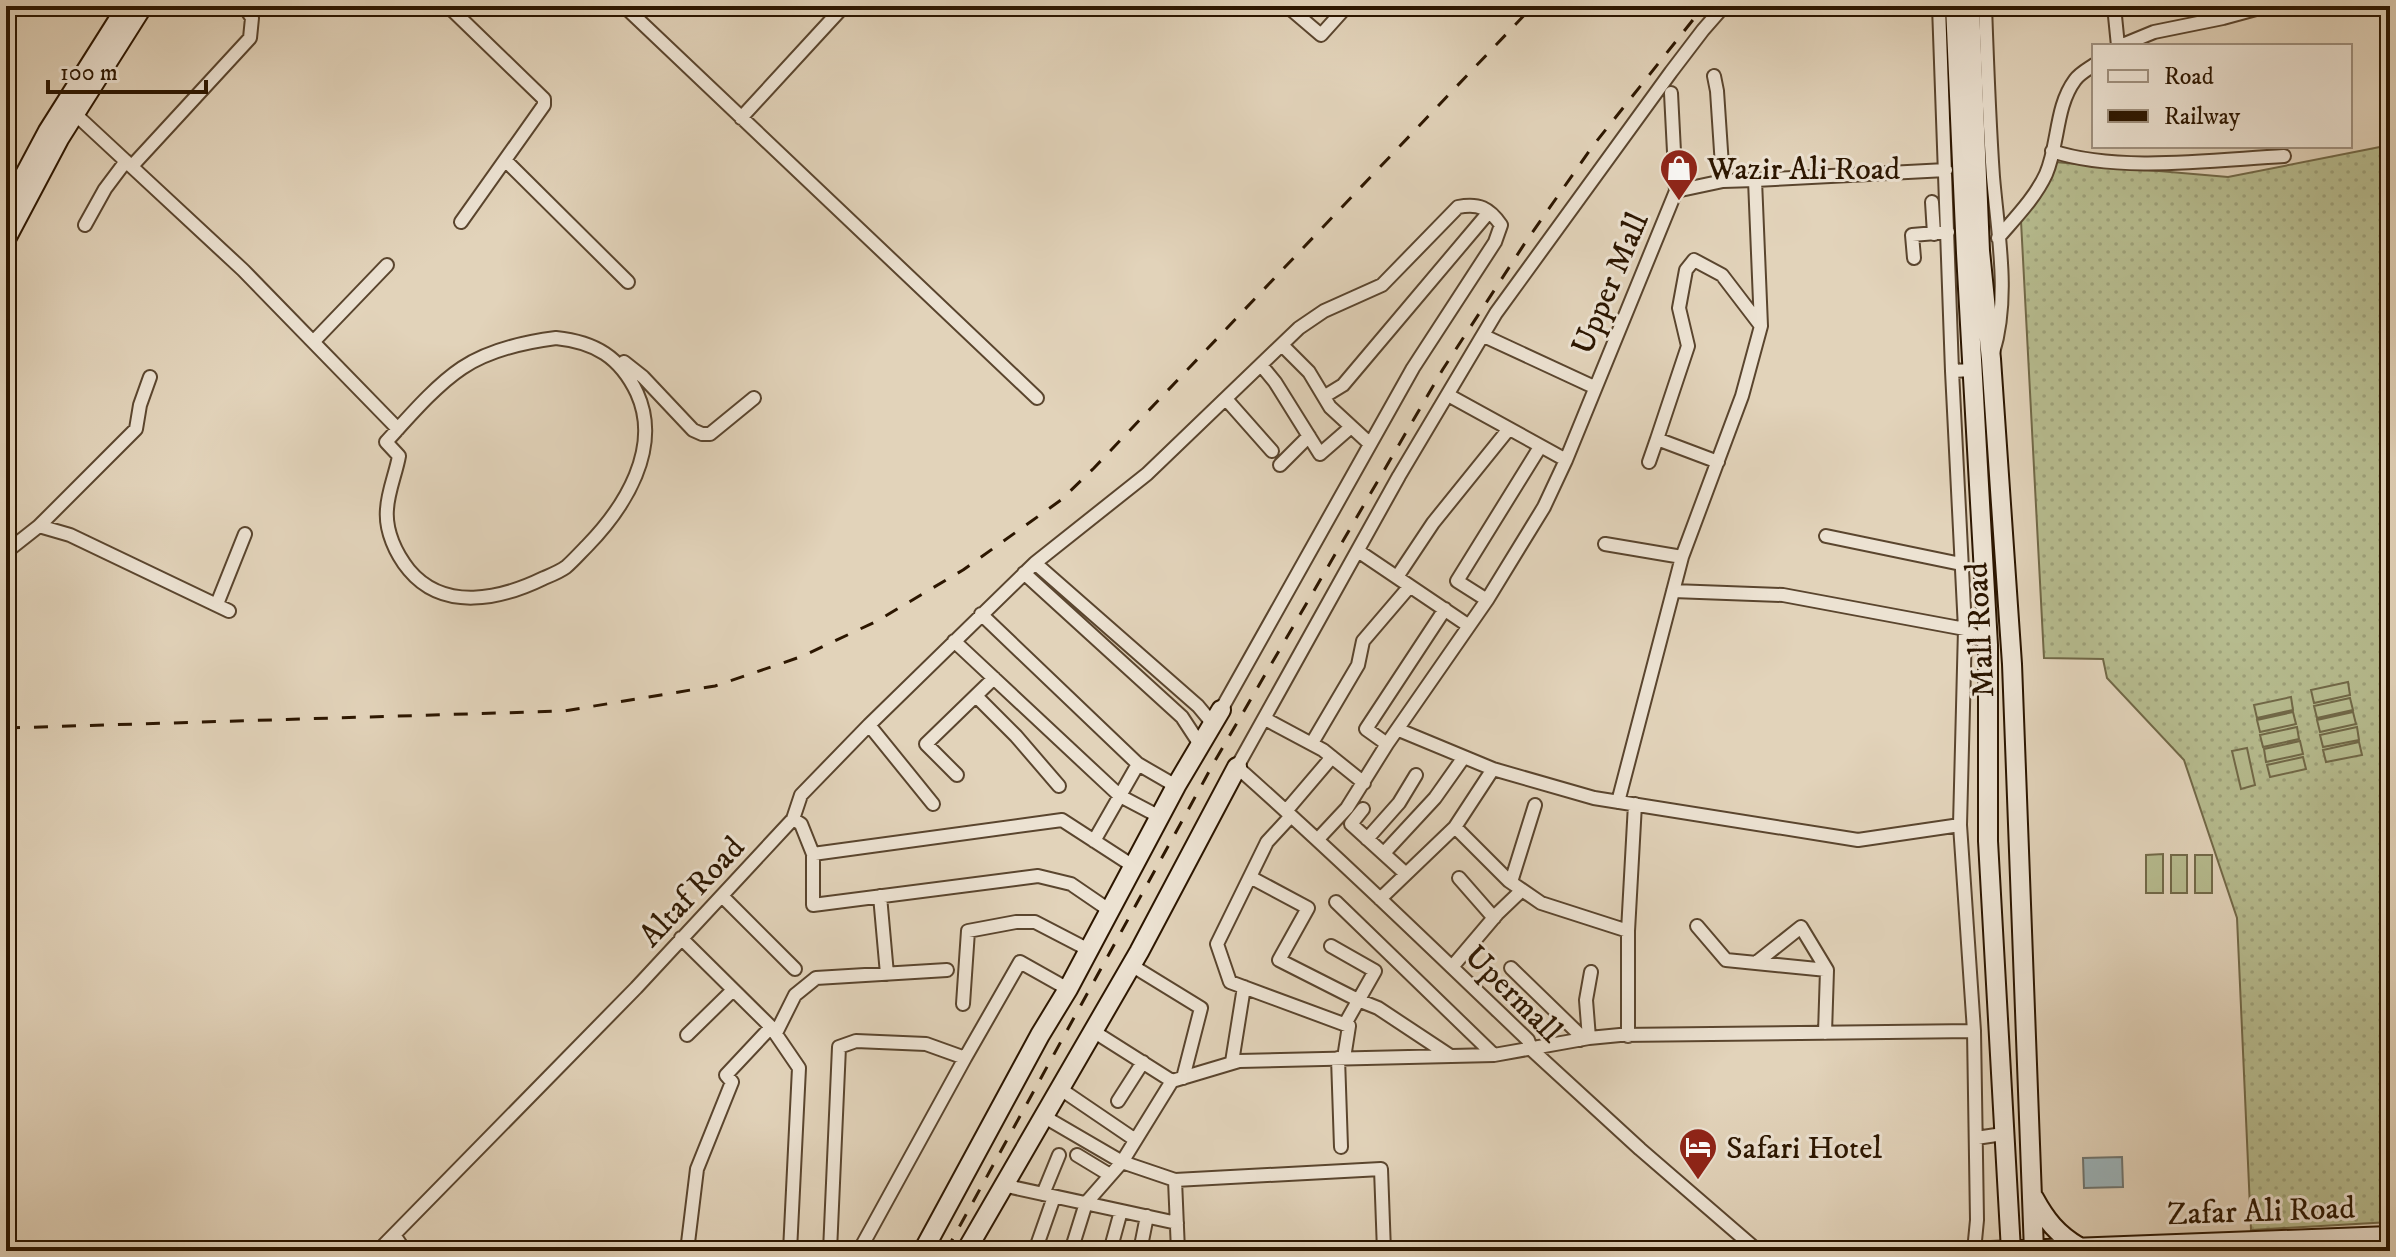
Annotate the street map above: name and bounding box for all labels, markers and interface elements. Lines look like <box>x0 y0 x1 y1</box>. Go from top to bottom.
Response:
scale bar <box>48 44 206 94</box>
legend <box>2092 44 2352 148</box>
text: 100 m <box>60 58 118 88</box>
text: Road <box>2164 62 2214 92</box>
text: Railway <box>2164 102 2241 132</box>
shop icon: Wazir Ali Road <box>1658 147 1700 202</box>
place label: Wazir Ali Road <box>1706 150 1900 190</box>
street label: Upper Mall <box>1563 206 1659 361</box>
street label: Mall Road <box>1957 561 2005 698</box>
street label: Altaf Road <box>631 829 754 956</box>
street label: Upermall <box>1455 937 1570 1052</box>
hotel icon: Safari Hotel <box>1677 1126 1719 1181</box>
place label: Safari Hotel <box>1726 1129 1883 1169</box>
street label: Zafar Ali Road <box>2166 1189 2356 1235</box>

